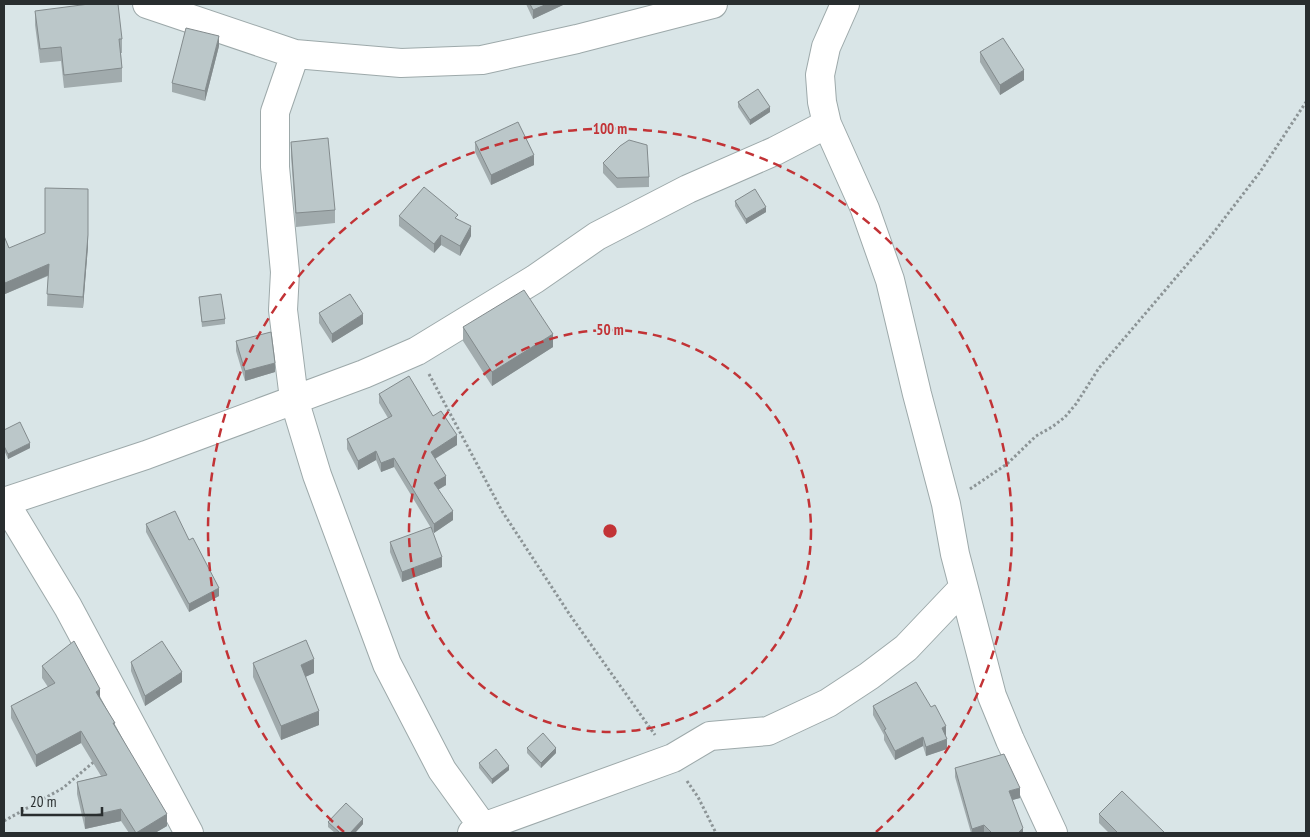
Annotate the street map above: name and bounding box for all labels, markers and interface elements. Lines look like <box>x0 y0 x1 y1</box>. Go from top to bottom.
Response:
text: 100 m <box>593 119 627 138</box>
text: 50 m <box>596 320 624 339</box>
centre of rings <box>601 522 619 540</box>
scale bar <box>22 784 102 816</box>
text: 20 m <box>30 792 56 811</box>

